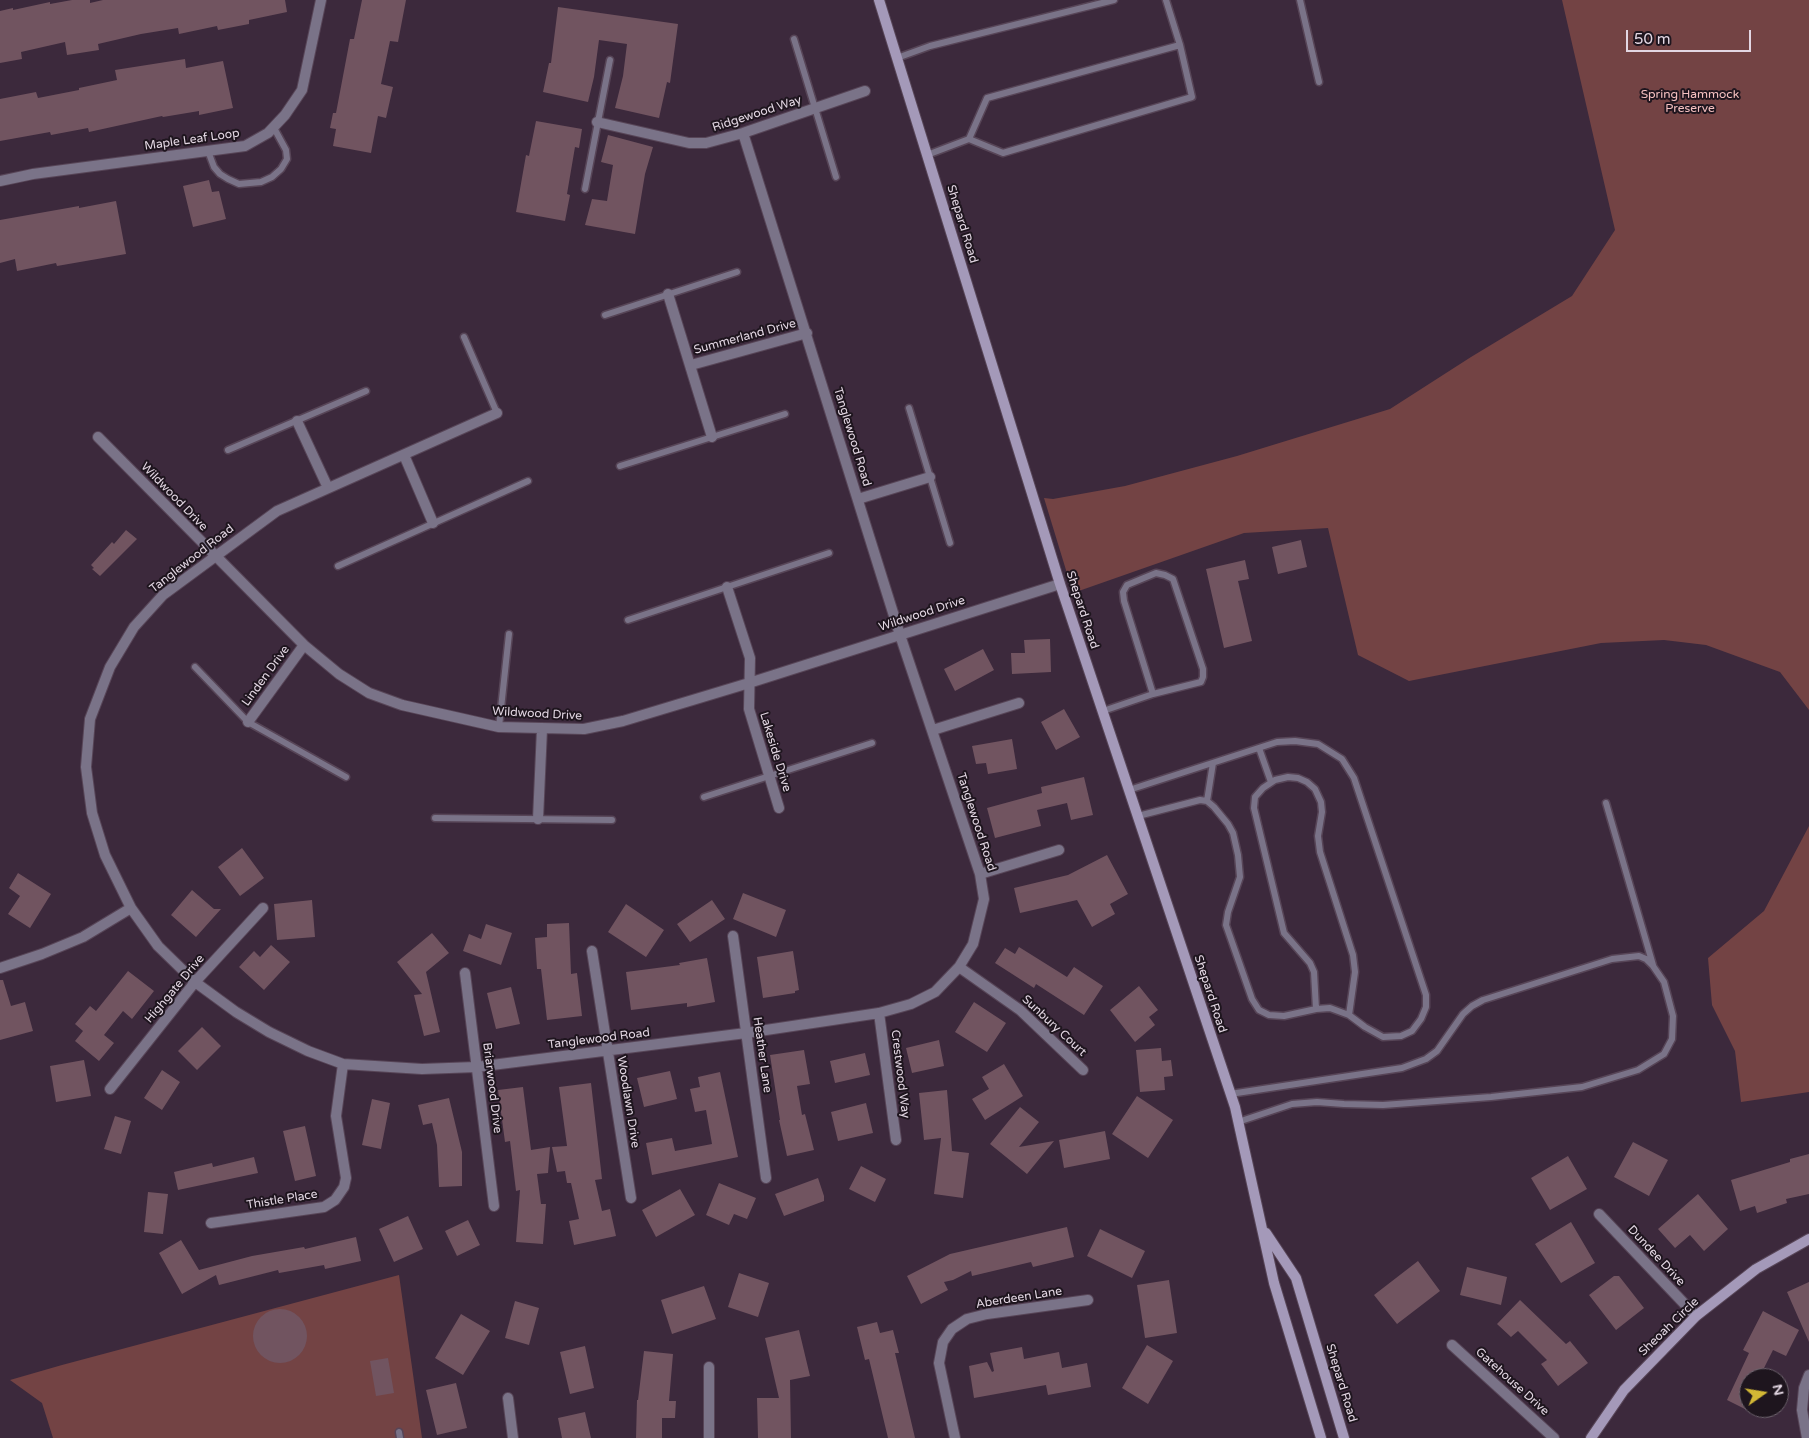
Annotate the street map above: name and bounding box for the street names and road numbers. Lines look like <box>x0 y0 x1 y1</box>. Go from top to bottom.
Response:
street label: Ridgewood Way <box>711 93 803 135</box>
street label: Maple Leaf Loop <box>144 126 240 154</box>
street label: Shepard Road <box>943 183 981 265</box>
street label: Summerland Drive <box>692 316 798 358</box>
street label: Tanglewood Road <box>830 386 874 488</box>
street label: Wildwood Drive <box>138 460 210 534</box>
street label: Tanglewood Road <box>147 522 237 596</box>
street label: Shepard Road <box>1063 569 1101 651</box>
street label: Wildwood Drive <box>877 593 967 635</box>
street label: Linden Drive <box>239 643 293 709</box>
street label: Wildwood Drive <box>492 704 582 724</box>
street label: Lakeside Drive <box>756 710 794 794</box>
street label: Tanglewood Road <box>953 771 999 873</box>
street label: Highgate Drive <box>142 952 208 1026</box>
street label: Shepard Road <box>1191 953 1229 1035</box>
street label: Sunbury Court <box>1019 992 1089 1060</box>
street label: Heather Lane <box>750 1016 774 1094</box>
street label: Tanglewood Road <box>547 1026 651 1052</box>
street label: Crestwood Way <box>887 1029 913 1119</box>
street label: Briarwood Drive <box>479 1042 505 1134</box>
street label: Woodlawn Drive <box>614 1055 642 1149</box>
street label: Thistle Place <box>246 1187 318 1213</box>
street label: Dundee Drive <box>1624 1223 1688 1289</box>
street label: Aberdeen Lane <box>975 1284 1063 1312</box>
street label: Sheoah Circle <box>1636 1295 1702 1359</box>
street label: Shepard Road <box>1322 1342 1360 1424</box>
street label: Gatehouse Drive <box>1472 1345 1552 1419</box>

